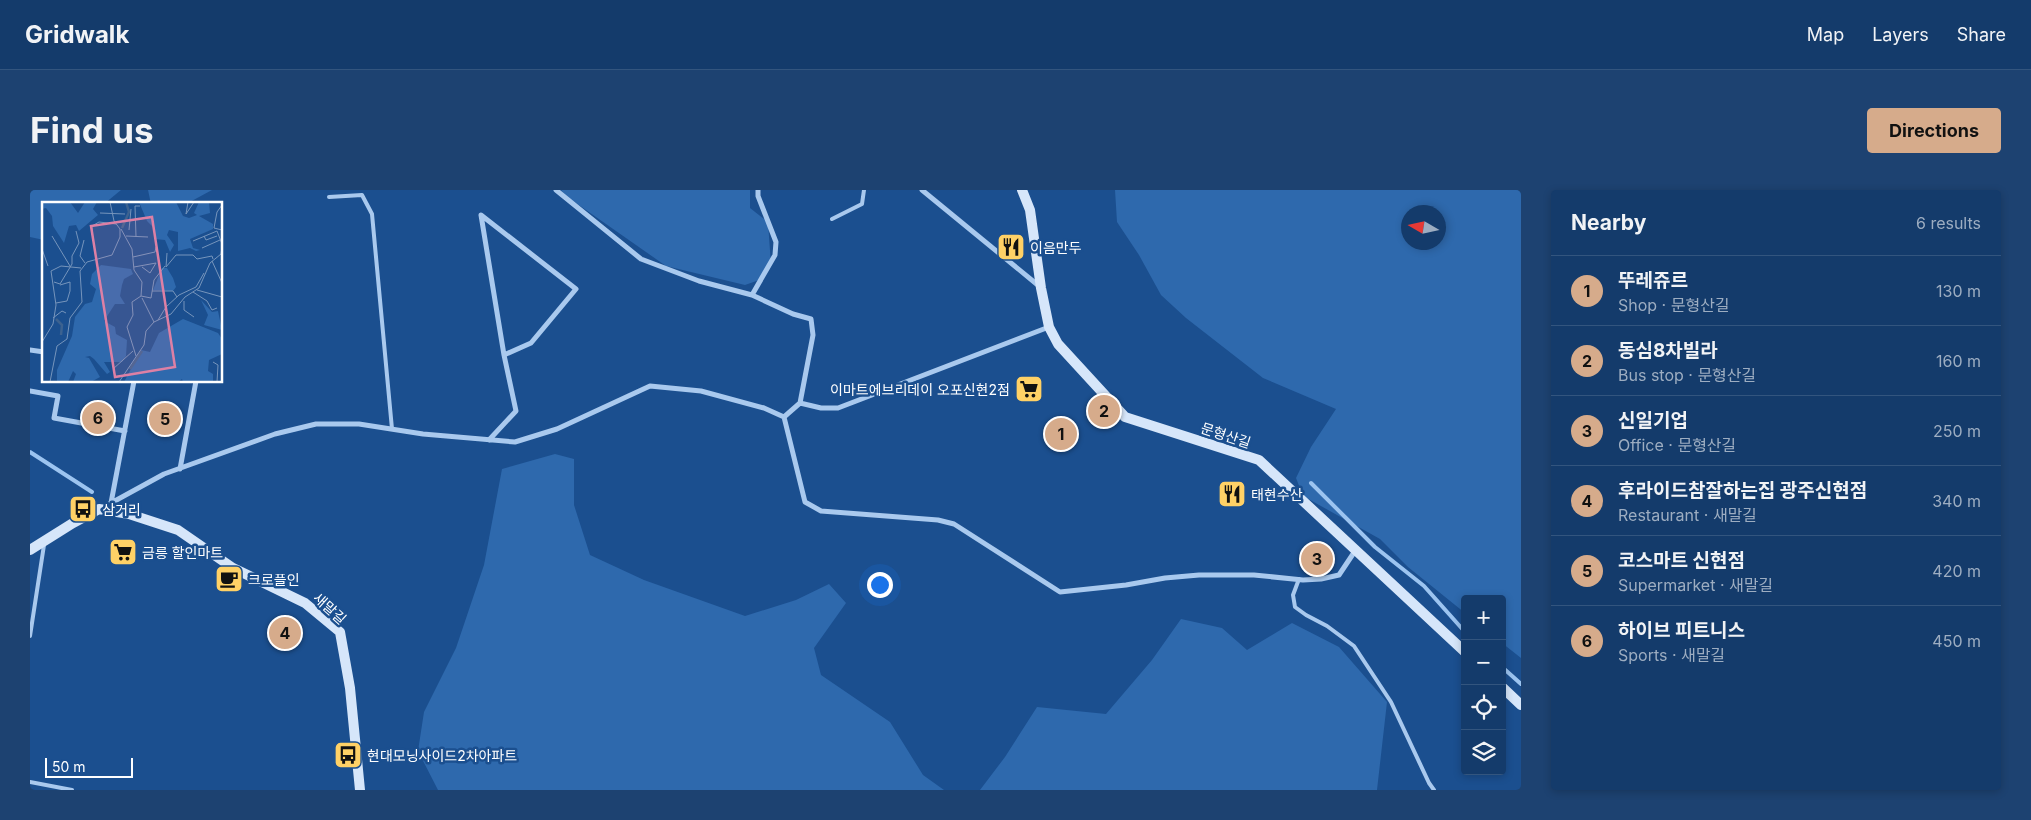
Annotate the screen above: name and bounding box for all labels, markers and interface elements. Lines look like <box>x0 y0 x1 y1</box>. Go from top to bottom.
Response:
text: Gridwalk <box>25 20 129 49</box>
text: Map <box>1807 24 1844 45</box>
text: Layers <box>1872 24 1929 45</box>
text: Share <box>1957 24 2006 45</box>
button: Directions <box>1867 108 2001 153</box>
text: Find us <box>30 109 154 151</box>
inset map <box>42 202 222 382</box>
north arrow <box>1401 205 1446 250</box>
text: Nearby <box>1571 210 1646 235</box>
text: 6 results <box>1916 213 1981 233</box>
restaurant icon: 이음만두 <box>996 232 1026 262</box>
place label: 이음만두 <box>1030 239 1082 256</box>
text: 뚜레쥬르 <box>1618 269 1688 292</box>
text: 1 <box>1584 281 1590 301</box>
text: 130 m <box>1936 281 1981 301</box>
text: Shop · 문형산길 <box>1618 295 1730 315</box>
text: 동심8차빌라 <box>1618 339 1718 362</box>
text: 2 <box>1582 351 1592 371</box>
text: 160 m <box>1936 351 1981 371</box>
text: Bus stop · 문형산길 <box>1618 365 1756 385</box>
supermarket icon: 이마트에브리데이 오포신현2점 <box>1014 374 1044 404</box>
place label: 이마트에브리데이 오포신현2점 <box>830 381 1010 398</box>
pin: 2 <box>1088 392 1120 430</box>
pin: 6 <box>82 399 114 437</box>
pin: 5 <box>149 400 181 438</box>
text: 신일기업 <box>1618 409 1688 432</box>
pin: 1 <box>1045 415 1077 453</box>
street label: 문형산길 <box>1199 419 1253 451</box>
text: 3 <box>1582 421 1592 441</box>
text: 250 m <box>1933 421 1981 441</box>
text: Office · 문형산길 <box>1618 435 1736 455</box>
restaurant icon: 태현수산 <box>1217 479 1247 509</box>
text: 후라이드참잘하는집 광주신현점 <box>1618 479 1867 502</box>
place label: 태현수산 <box>1251 486 1303 503</box>
text: 4 <box>1582 491 1592 511</box>
text: 340 m <box>1932 491 1981 511</box>
bus stop icon: 삼거리 <box>68 494 98 524</box>
place label: 삼거리 <box>102 501 141 518</box>
text: Restaurant · 새말길 <box>1618 505 1757 525</box>
supermarket icon: 금릉 할인마트 <box>108 537 138 567</box>
pin: 3 <box>1301 540 1333 578</box>
place label: 금릉 할인마트 <box>142 544 223 561</box>
text: 코스마트 신현점 <box>1618 549 1745 572</box>
text: 5 <box>1582 561 1592 581</box>
text: 420 m <box>1932 561 1981 581</box>
cafe icon: 크로플인 <box>214 564 244 594</box>
place label: 크로플인 <box>248 571 300 588</box>
your location <box>867 572 893 598</box>
text: Supermarket · 새말길 <box>1618 575 1773 595</box>
street label: 새말길 <box>310 589 350 627</box>
map controls <box>1461 595 1506 775</box>
button: + <box>1461 595 1506 640</box>
pin: 4 <box>269 614 301 652</box>
text: 하이브 피트니스 <box>1618 619 1745 642</box>
text: 6 <box>1582 631 1592 651</box>
text: 450 m <box>1932 631 1981 651</box>
button: − <box>1461 640 1506 685</box>
text: Sports · 새말길 <box>1618 645 1725 665</box>
button: locate <box>1461 685 1506 730</box>
button: layers <box>1461 730 1506 775</box>
bus stop icon: 현대모닝사이드2차아파트 <box>333 740 363 770</box>
place label: 현대모닝사이드2차아파트 <box>367 747 517 764</box>
scale bar <box>45 755 132 778</box>
text: 50 m <box>52 758 86 775</box>

